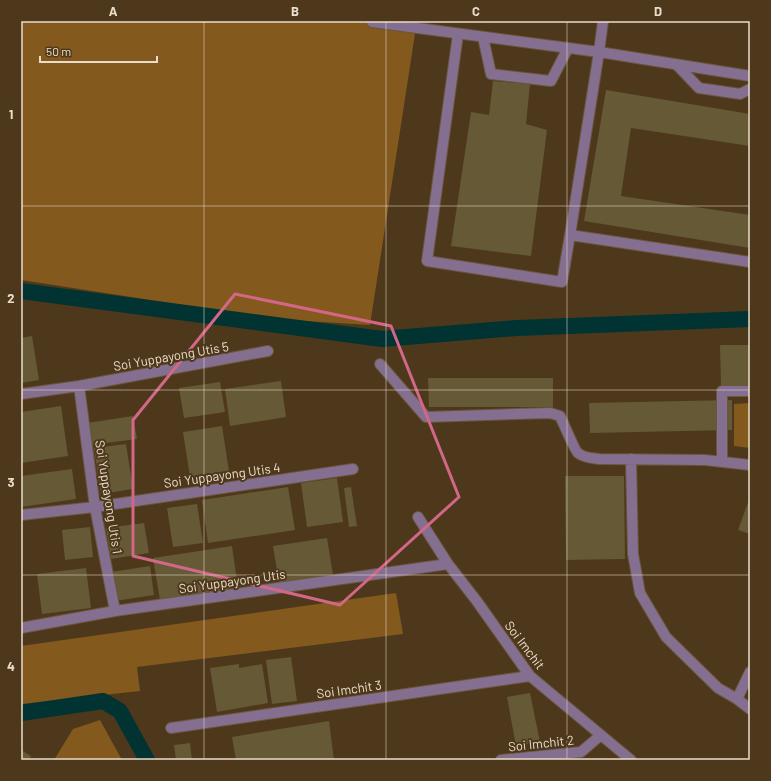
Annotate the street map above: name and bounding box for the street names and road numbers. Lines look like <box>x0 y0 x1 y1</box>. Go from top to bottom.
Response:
street label: Soi Yuppayong Utis 5 <box>112 338 230 374</box>
street label: Soi Yuppayong Utis 1 <box>92 439 126 555</box>
street label: Soi Yuppayong Utis 4 <box>163 459 281 491</box>
street label: Soi Yuppayong Utis <box>178 566 286 596</box>
street label: Soi Imchit <box>502 618 548 672</box>
street label: Soi Imchit 3 <box>315 677 383 701</box>
street label: Soi Imchit 2 <box>507 732 575 754</box>

